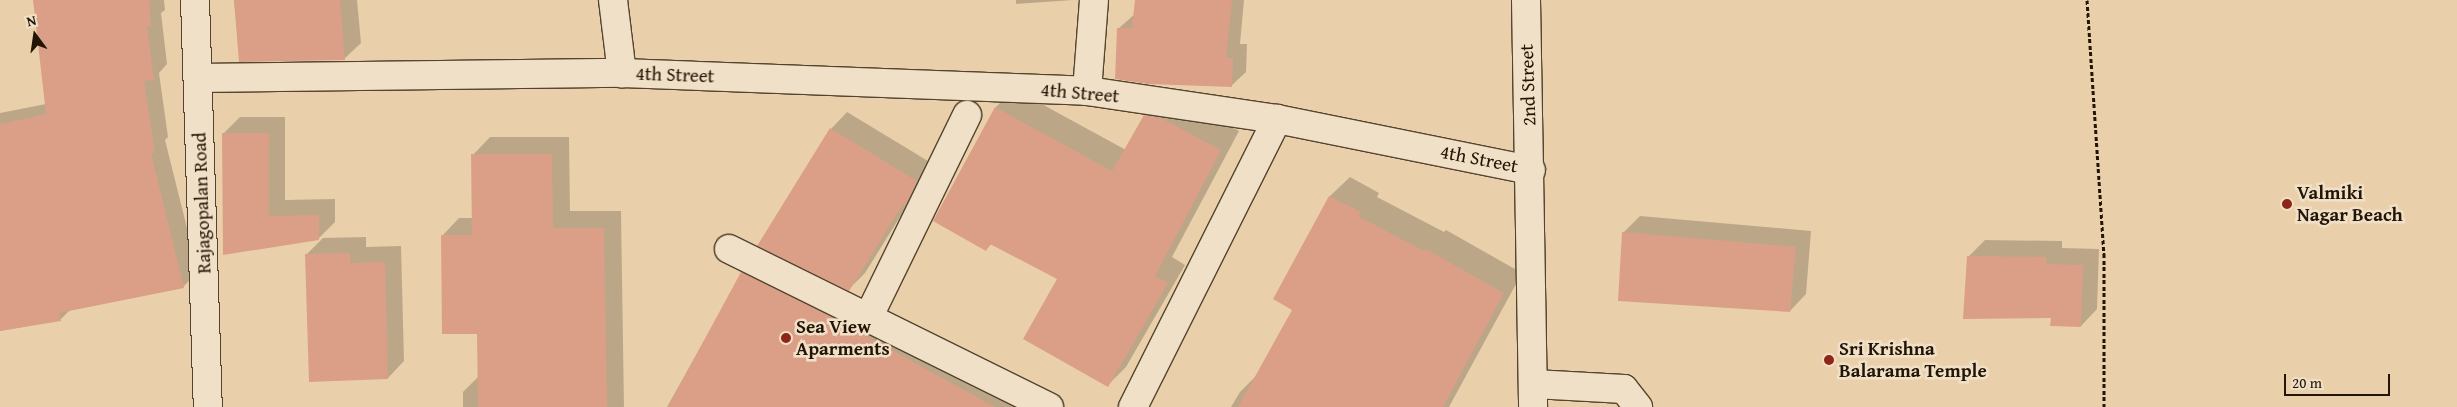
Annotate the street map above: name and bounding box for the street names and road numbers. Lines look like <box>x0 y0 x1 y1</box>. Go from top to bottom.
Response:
street label: 2nd Street <box>1515 44 1541 126</box>
street label: 4th Street <box>635 62 715 88</box>
street label: 4th Street <box>1040 78 1120 108</box>
street label: Rajagopalan Road <box>188 132 216 274</box>
street label: 4th Street <box>1438 140 1520 178</box>

